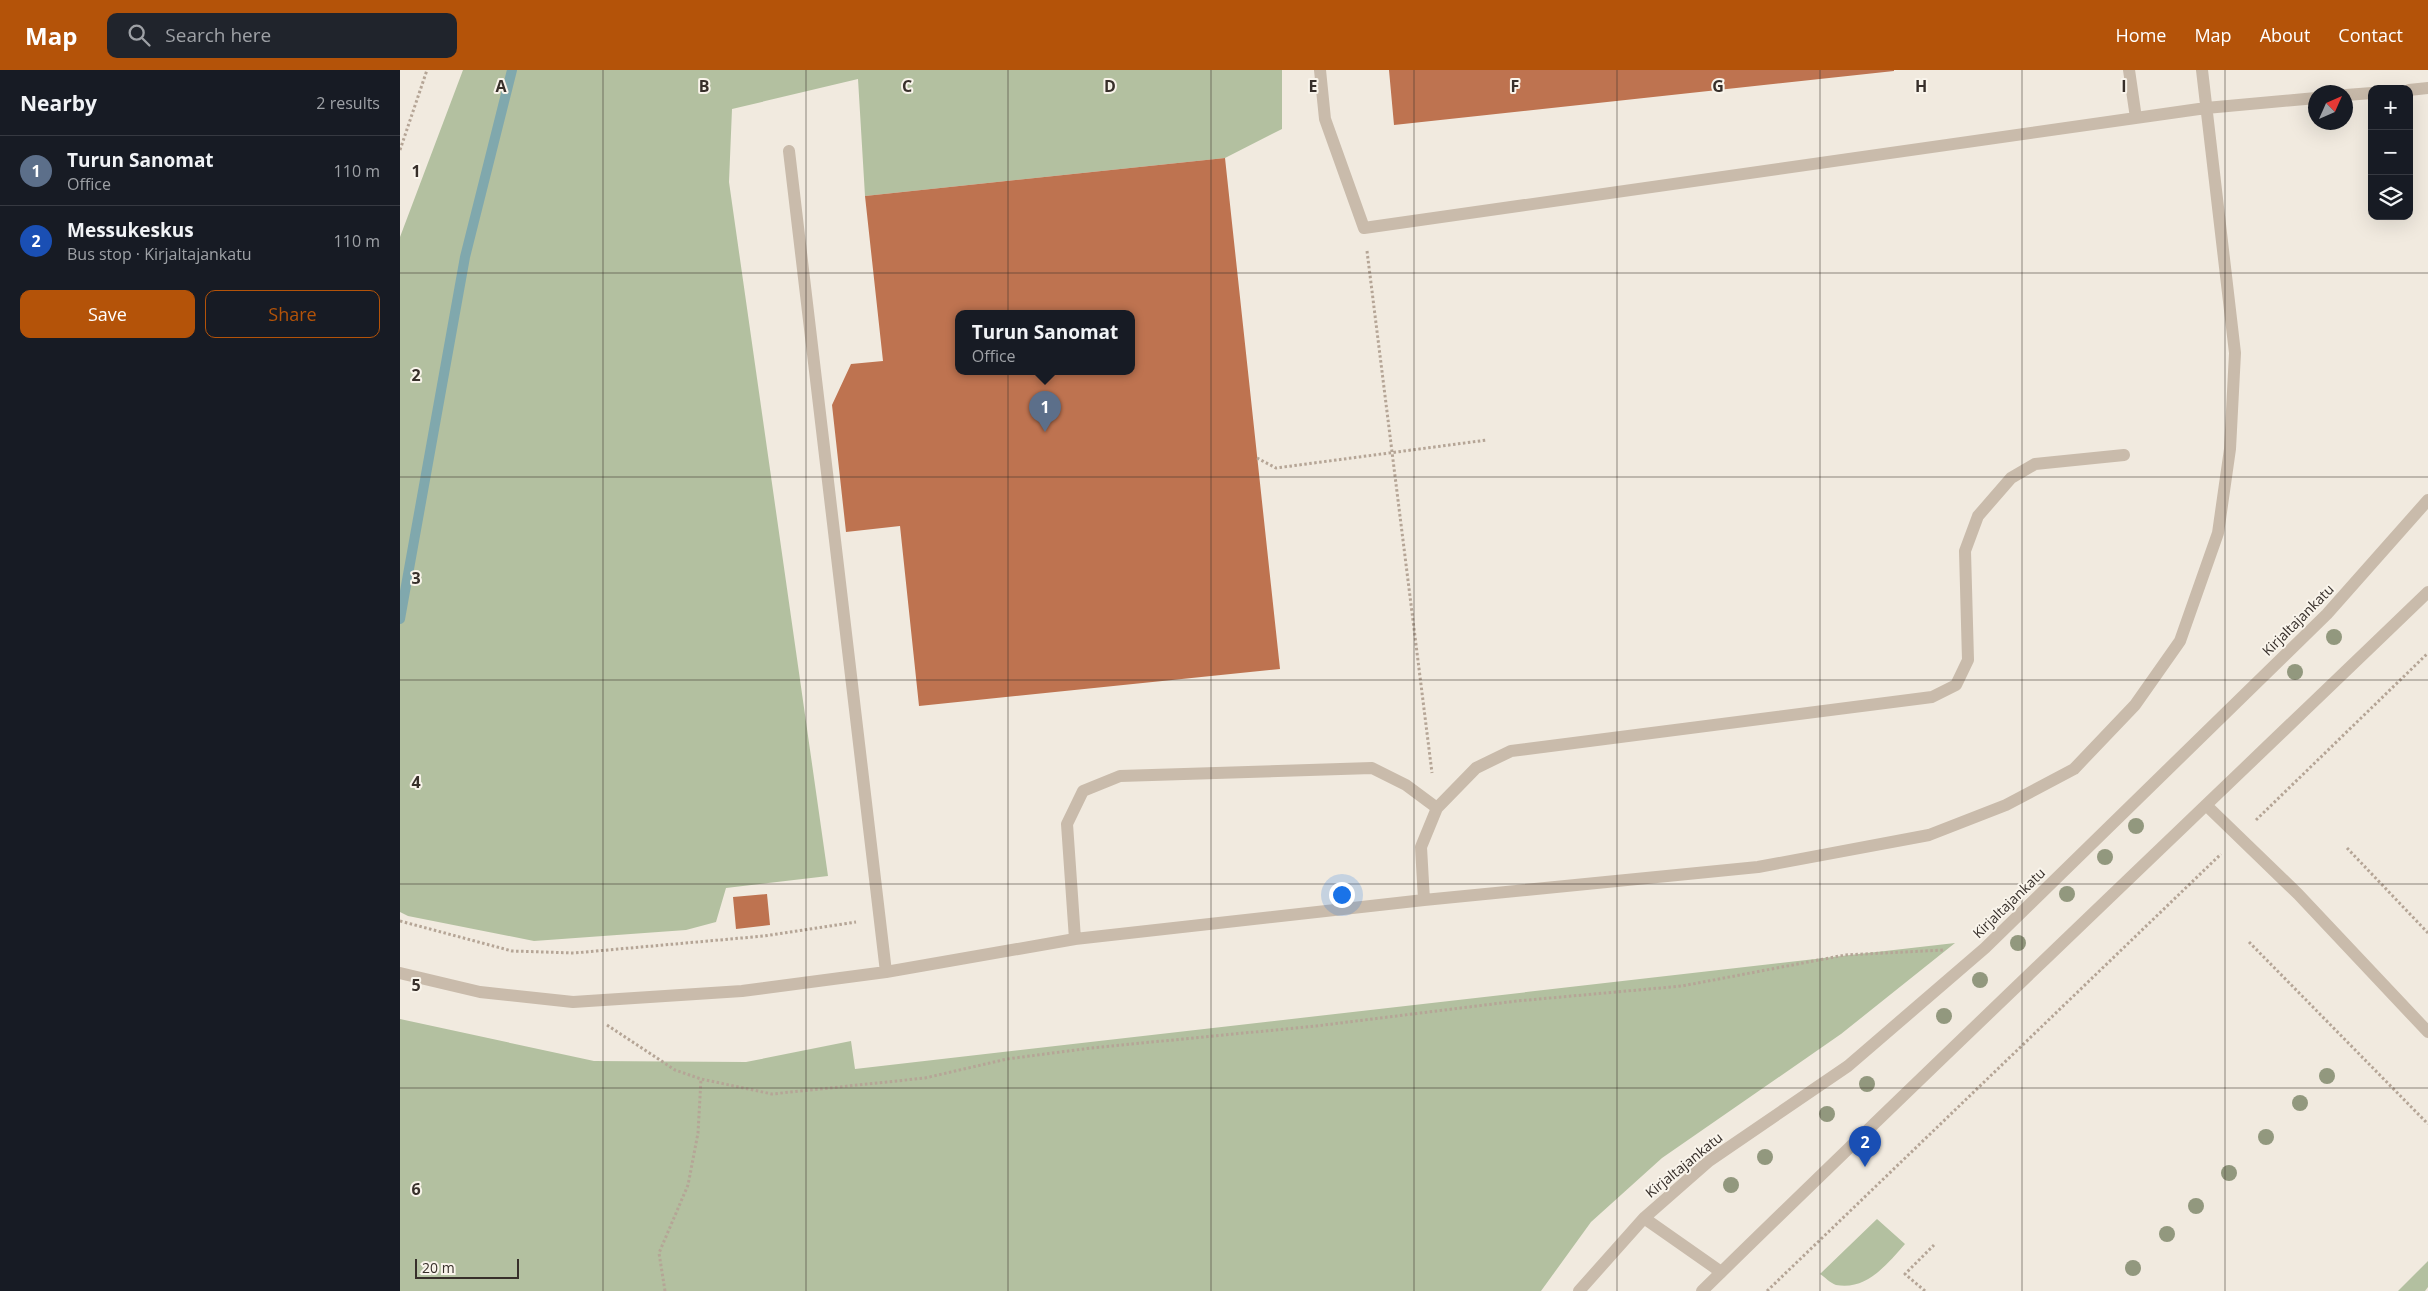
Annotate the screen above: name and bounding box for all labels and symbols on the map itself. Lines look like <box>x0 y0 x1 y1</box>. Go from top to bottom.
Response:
text: A <box>495 75 507 97</box>
text: B <box>699 75 709 97</box>
text: C <box>902 75 912 97</box>
text: D <box>1104 75 1116 97</box>
text: E <box>1309 75 1318 97</box>
text: F <box>1511 75 1519 97</box>
text: G <box>1712 75 1724 97</box>
text: H <box>1915 75 1927 97</box>
text: I <box>2121 75 2127 97</box>
north arrow <box>2308 85 2353 130</box>
text: 1 <box>411 160 421 182</box>
text: 2 <box>411 364 421 386</box>
pin: 1 <box>1029 391 1061 432</box>
text: 3 <box>411 567 421 589</box>
street label: Kirjaltajankatu <box>2258 580 2338 660</box>
text: 4 <box>411 771 421 793</box>
street label: Kirjaltajankatu <box>1968 863 2049 942</box>
your location <box>1329 882 1355 908</box>
text: 5 <box>411 974 421 996</box>
pin: 2 <box>1849 1126 1881 1167</box>
street label: Kirjaltajankatu <box>1641 1128 1726 1202</box>
text: 6 <box>411 1178 421 1200</box>
scale bar <box>415 1256 519 1279</box>

